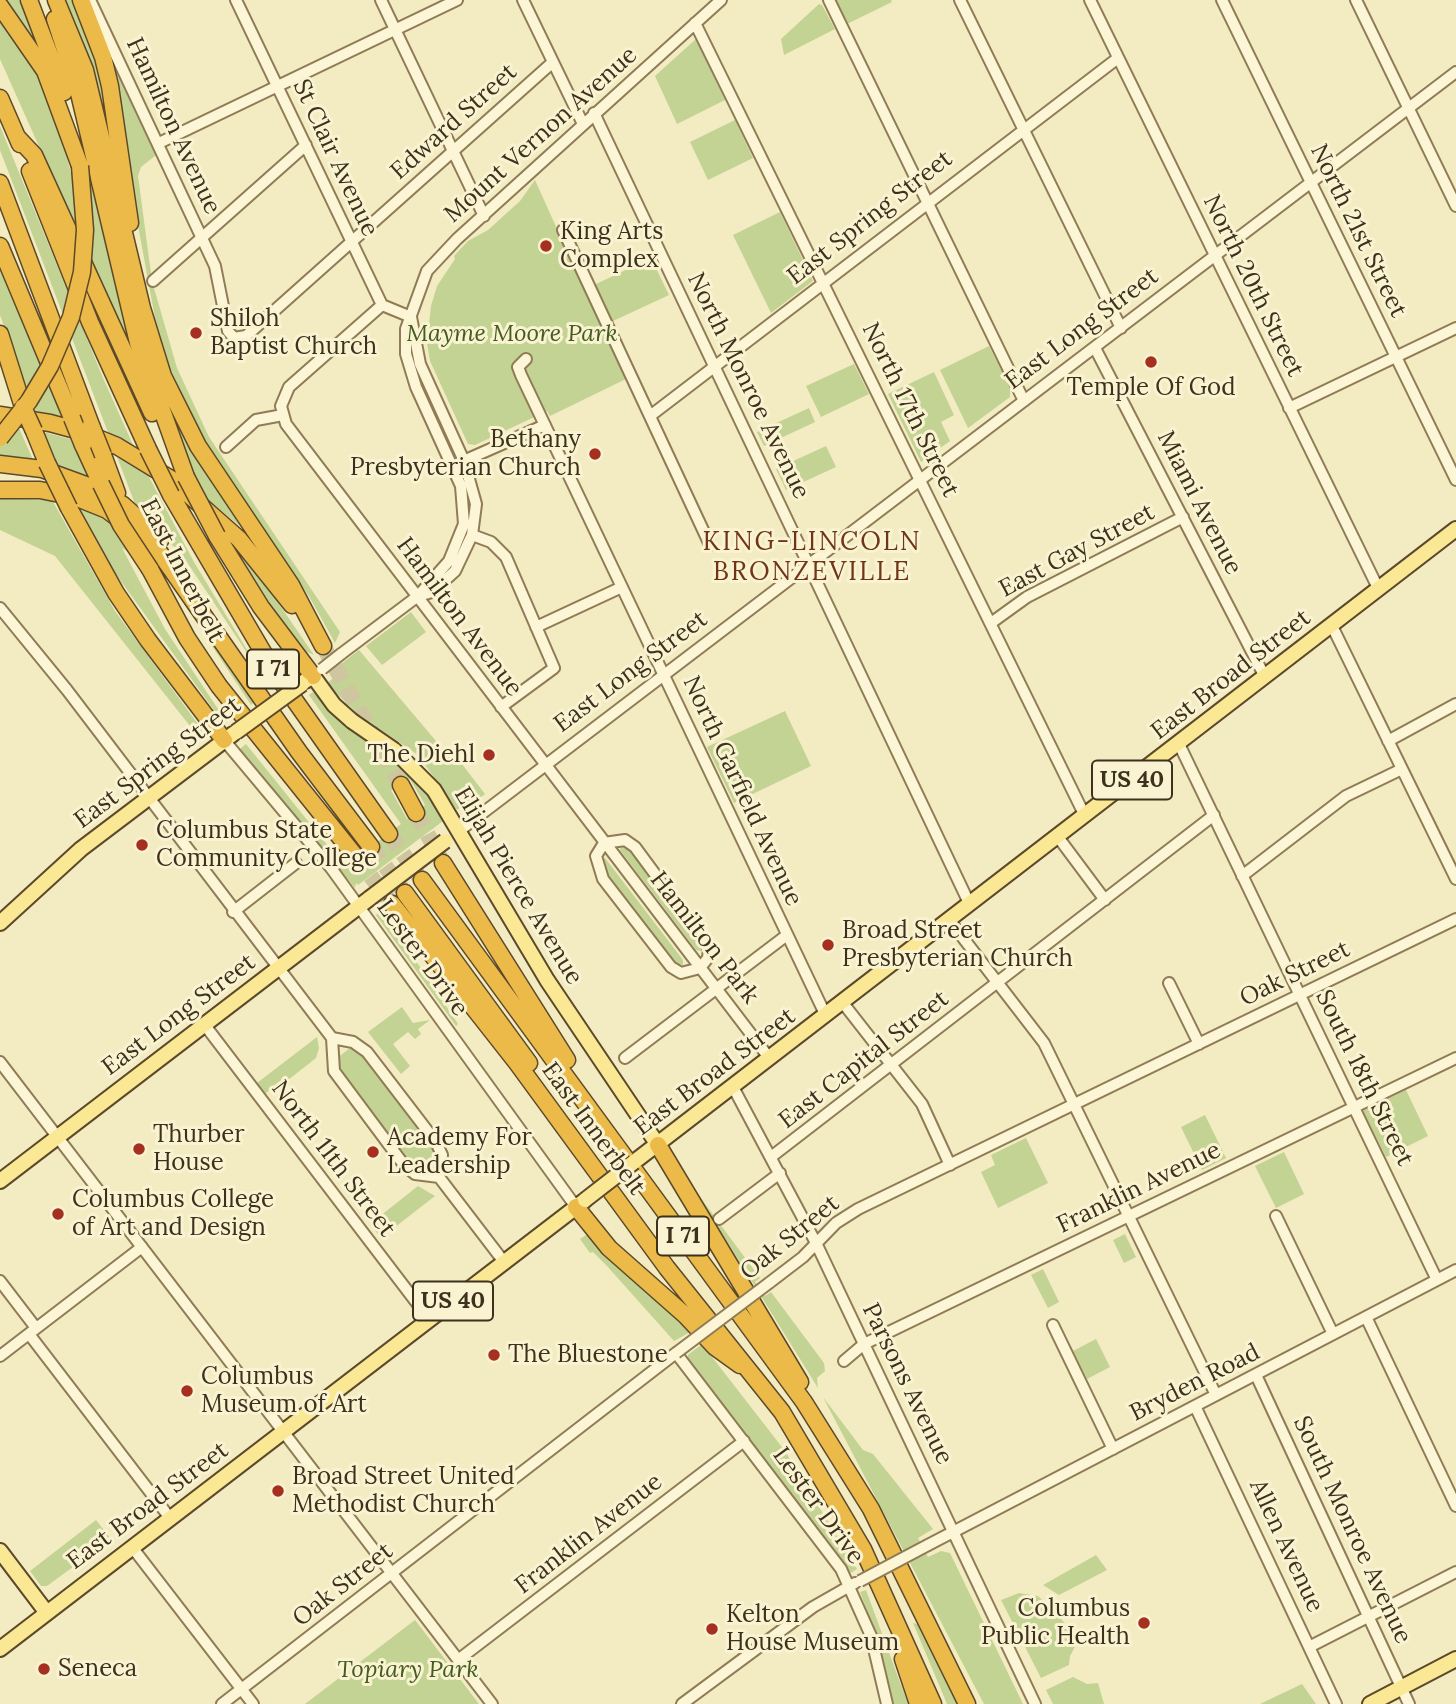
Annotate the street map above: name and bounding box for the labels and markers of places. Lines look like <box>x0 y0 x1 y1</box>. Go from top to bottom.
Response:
place label: King Arts Complex <box>560 218 663 274</box>
marker: King Arts Complex <box>538 238 554 254</box>
place label: Shiloh Baptist Church <box>210 305 377 361</box>
marker: Shiloh Baptist Church <box>188 325 204 341</box>
marker: Temple Of God <box>1143 354 1159 370</box>
place label: Temple Of God <box>1067 374 1235 402</box>
place label: Bethany Presbyterian Church <box>350 426 581 482</box>
marker: Bethany Presbyterian Church <box>587 446 603 462</box>
place label: The Diehl <box>367 741 475 769</box>
marker: The Diehl <box>481 747 497 763</box>
place label: Columbus State Community College <box>156 817 377 873</box>
marker: Columbus State Community College <box>134 837 150 853</box>
place label: Broad Street Presbyterian Church <box>842 917 1073 973</box>
marker: Broad Street Presbyterian Church <box>820 937 836 953</box>
place label: Thurber House <box>153 1121 245 1177</box>
place label: Academy For Leadership <box>387 1124 532 1180</box>
marker: Thurber House <box>131 1141 147 1157</box>
marker: Academy For Leadership <box>365 1144 381 1160</box>
place label: Columbus College of Art and Design <box>72 1186 274 1242</box>
marker: Columbus College of Art and Design <box>50 1206 66 1222</box>
place label: The Bluestone <box>508 1341 668 1369</box>
marker: The Bluestone <box>486 1347 502 1363</box>
place label: Columbus Museum of Art <box>201 1363 367 1419</box>
marker: Columbus Museum of Art <box>179 1383 195 1399</box>
place label: Broad Street United Methodist Church <box>292 1463 515 1519</box>
marker: Broad Street United Methodist Church <box>270 1483 286 1499</box>
place label: Columbus Public Health <box>981 1595 1130 1651</box>
place label: Kelton House Museum <box>726 1601 899 1657</box>
marker: Columbus Public Health <box>1136 1615 1152 1631</box>
marker: Kelton House Museum <box>704 1621 720 1637</box>
place label: Seneca <box>58 1655 137 1683</box>
marker: Seneca <box>36 1661 52 1677</box>

